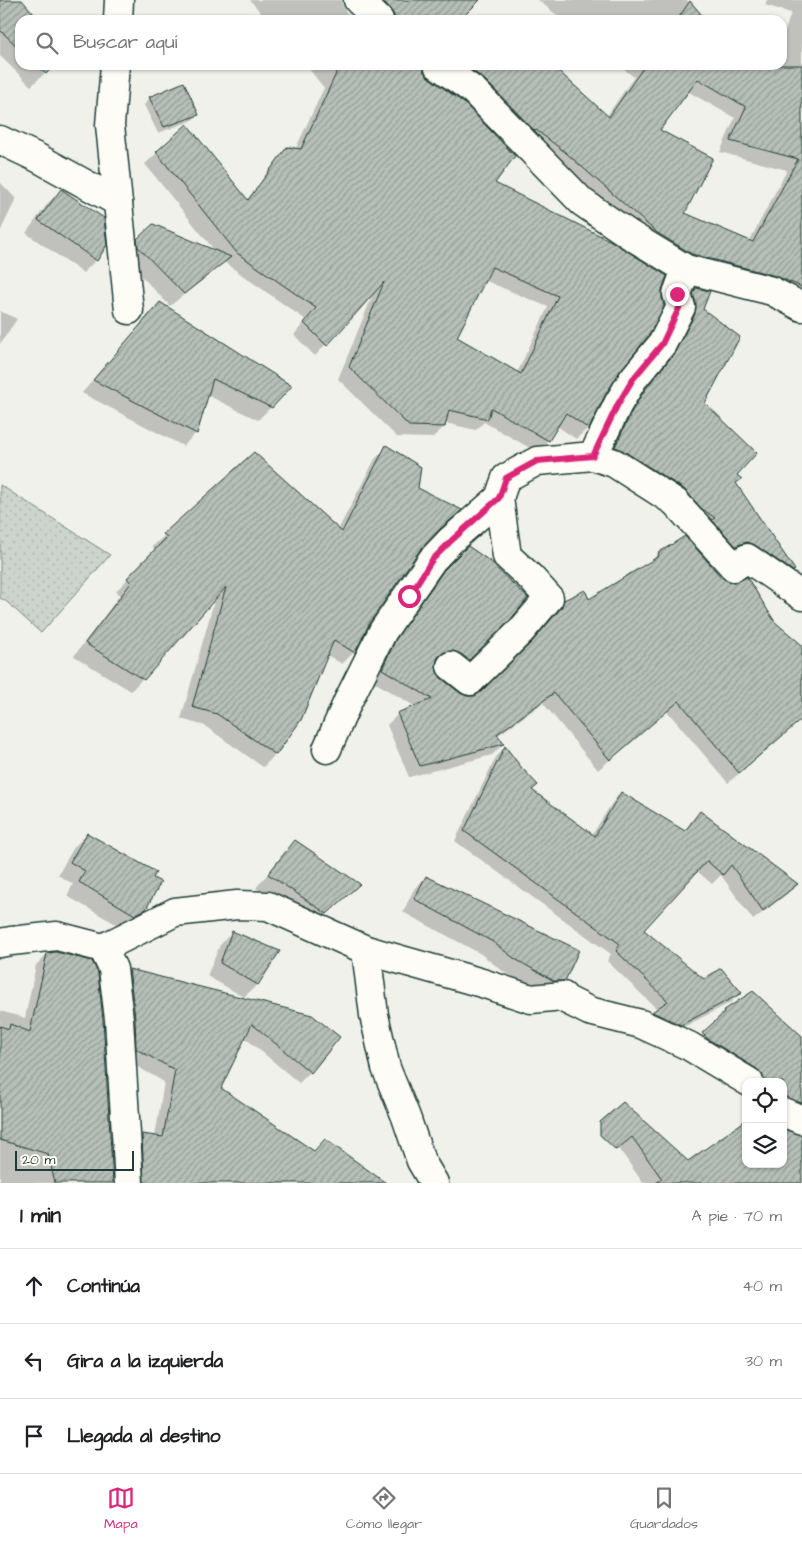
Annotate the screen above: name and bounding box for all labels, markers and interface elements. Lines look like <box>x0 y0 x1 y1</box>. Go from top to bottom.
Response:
search box <box>15 15 787 70</box>
icon: search <box>33 29 61 57</box>
text: Buscar aquí <box>73 29 177 56</box>
route end <box>666 283 689 306</box>
route start <box>398 585 421 608</box>
map controls <box>742 1078 787 1168</box>
button: locate <box>742 1078 787 1123</box>
button: layers <box>742 1123 787 1168</box>
scale bar <box>15 1148 134 1171</box>
text: 20 m <box>22 1150 55 1170</box>
text: 1 min <box>20 1201 61 1230</box>
text: A pie · 70 m <box>692 1205 782 1227</box>
icon: ahead <box>20 1272 48 1300</box>
text: Continúa <box>67 1273 140 1300</box>
text: 40 m <box>742 1275 782 1297</box>
icon: left <box>20 1347 48 1375</box>
text: Gira a la izquierda <box>67 1348 223 1375</box>
text: 30 m <box>745 1350 782 1372</box>
icon: arrive <box>20 1422 48 1450</box>
text: Llegada al destino <box>67 1423 220 1450</box>
tab: Mapa <box>104 1484 138 1534</box>
tab: Cómo llegar <box>346 1484 422 1534</box>
tab: Guardados <box>630 1484 698 1534</box>

